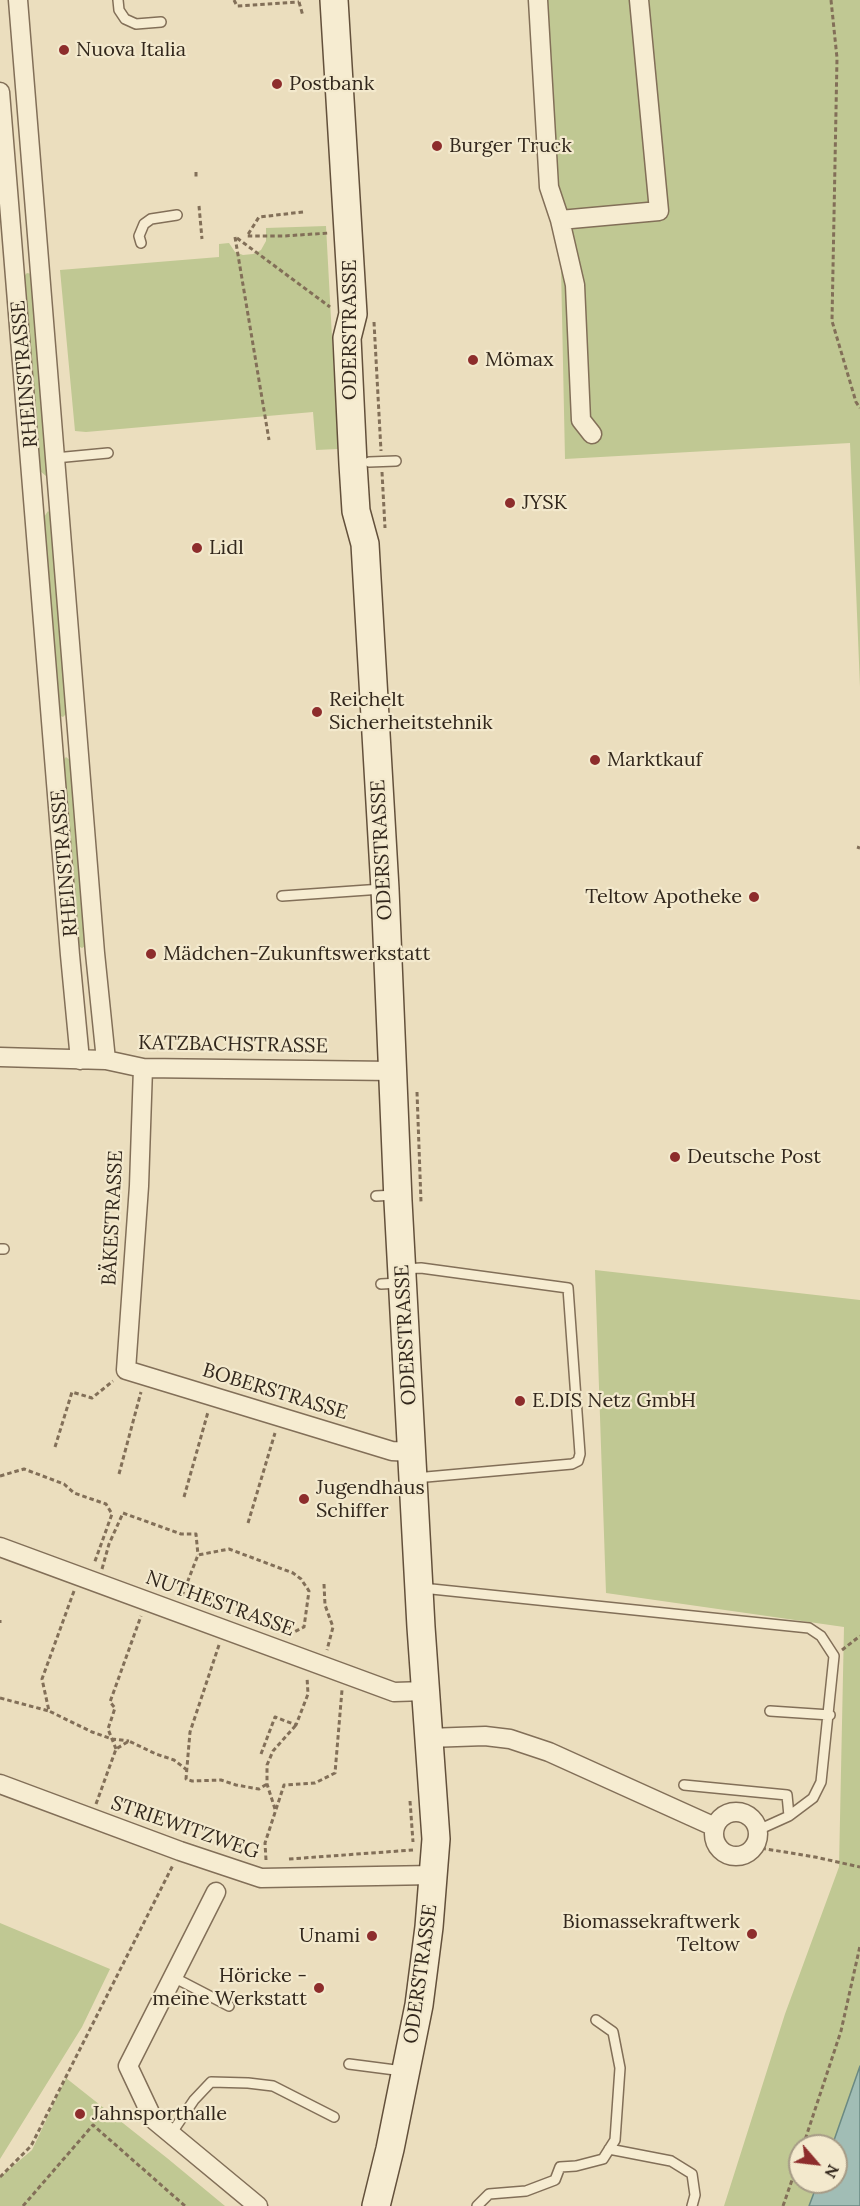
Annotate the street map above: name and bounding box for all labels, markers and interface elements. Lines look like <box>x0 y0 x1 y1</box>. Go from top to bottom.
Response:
place label: Nuova Italia <box>76 38 186 62</box>
marker: Nuova Italia <box>57 43 71 57</box>
place label: Postbank <box>289 72 374 96</box>
marker: Postbank <box>270 77 284 91</box>
place label: Burger Truck <box>449 134 572 158</box>
marker: Burger Truck <box>430 139 444 153</box>
street label: ODERSTRASSE <box>338 260 362 400</box>
street label: RHEINSTRASSE <box>7 299 43 449</box>
place label: Mömax <box>485 348 554 372</box>
marker: Mömax <box>466 353 480 367</box>
place label: JYSK <box>522 491 567 515</box>
marker: JYSK <box>503 496 517 510</box>
place label: Lidl <box>209 536 244 560</box>
marker: Lidl <box>190 541 204 555</box>
place label: Reichelt Sicherheitstehnik <box>329 688 493 735</box>
marker: Reichelt Sicherheitstehnik <box>310 705 324 719</box>
place label: Marktkauf <box>607 748 702 772</box>
marker: Marktkauf <box>588 753 602 767</box>
street label: ODERSTRASSE <box>366 779 398 921</box>
street label: RHEINSTRASSE <box>47 788 83 938</box>
place label: Teltow Apotheke <box>585 885 742 909</box>
marker: Teltow Apotheke <box>747 890 761 904</box>
place label: Mädchen-Zukunftswerkstatt <box>163 942 430 966</box>
marker: Mädchen-Zukunftswerkstatt <box>144 947 158 961</box>
street label: KATZBACHSTRASSE <box>138 1031 328 1059</box>
place label: Deutsche Post <box>687 1145 821 1169</box>
street label: BÄKESTRASSE <box>97 1150 129 1286</box>
marker: Deutsche Post <box>668 1150 682 1164</box>
street label: ODERSTRASSE <box>390 1264 422 1406</box>
street label: BOBERSTRASSE <box>199 1358 351 1426</box>
place label: E.DIS Netz GmbH <box>532 1389 696 1413</box>
marker: E.DIS Netz GmbH <box>513 1394 527 1408</box>
place label: Jugendhaus Schiffer <box>316 1476 425 1523</box>
marker: Jugendhaus Schiffer <box>297 1492 311 1506</box>
street label: NUTHESTRASSE <box>142 1566 298 1642</box>
street label: STRIEWITZWEG <box>108 1791 262 1865</box>
street label: ODERSTRASSE <box>399 1903 443 2045</box>
place label: Biomassekraftwerk Teltow <box>562 1910 740 1957</box>
place label: Unami <box>299 1924 360 1948</box>
marker: Biomassekraftwerk Teltow <box>745 1927 759 1941</box>
marker: Unami <box>365 1929 379 1943</box>
place label: Höricke - meine Werkstatt <box>152 1964 307 2011</box>
marker: Höricke - meine Werkstatt <box>312 1981 326 1995</box>
place label: Jahnsporthalle <box>92 2102 227 2126</box>
marker: Jahnsporthalle <box>73 2107 87 2121</box>
north arrow <box>788 2134 848 2194</box>
text: N <box>820 2161 844 2182</box>

